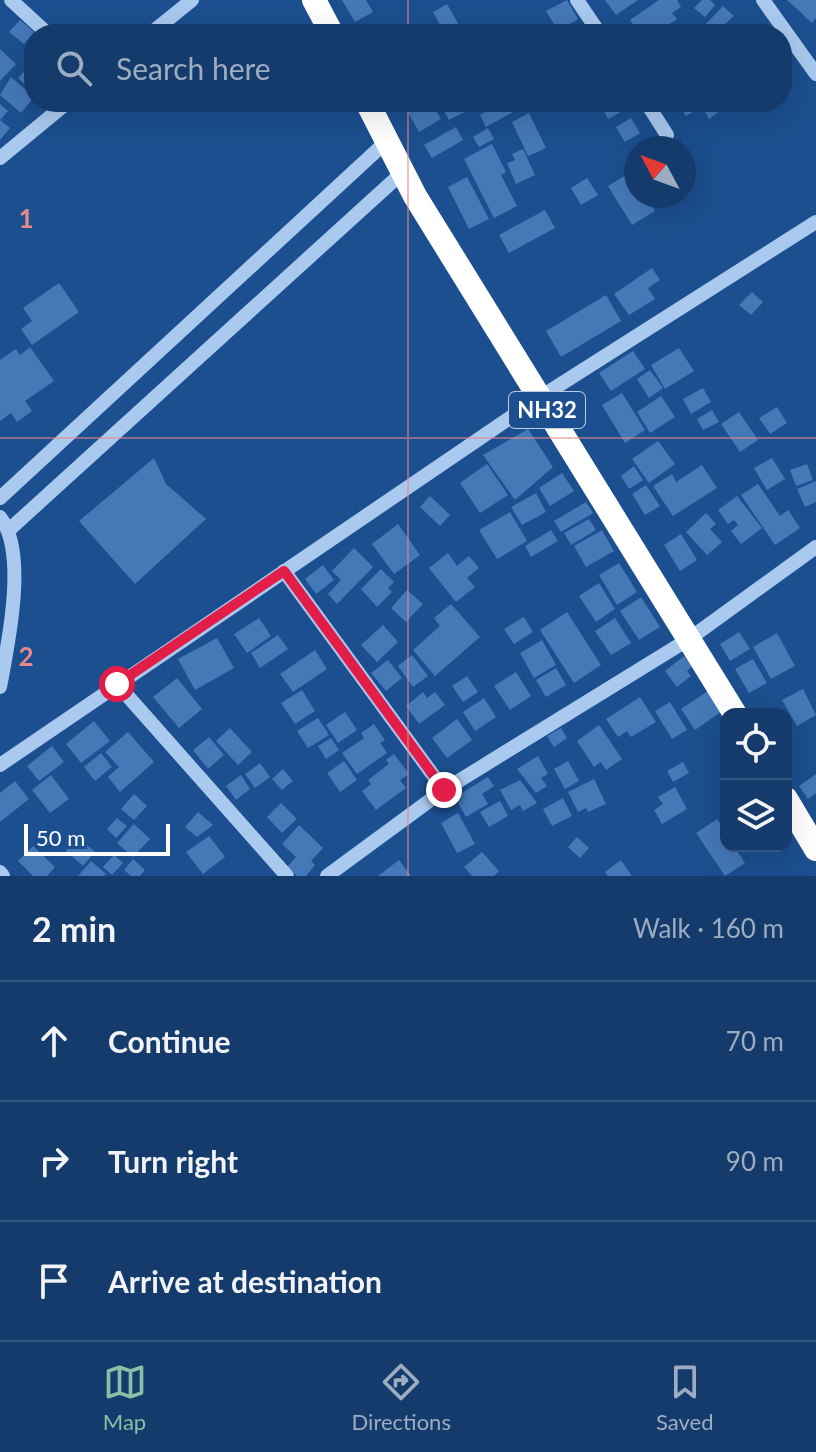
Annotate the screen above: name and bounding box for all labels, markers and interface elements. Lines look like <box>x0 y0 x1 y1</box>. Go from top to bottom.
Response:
search box <box>24 24 792 112</box>
icon: search <box>52 46 96 90</box>
text: Search here <box>116 50 271 86</box>
north arrow <box>624 136 696 208</box>
text: 1 <box>18 202 34 234</box>
road number: NH32 <box>509 392 585 428</box>
text: 2 <box>18 640 34 672</box>
route start <box>99 666 135 702</box>
map controls <box>720 708 792 852</box>
button: locate <box>720 708 792 780</box>
route end <box>426 772 462 808</box>
button: layers <box>720 780 792 852</box>
scale bar <box>24 820 170 856</box>
text: 50 m <box>36 824 85 851</box>
text: 2 min <box>32 908 116 949</box>
text: Walk · 160 m <box>633 912 784 944</box>
icon: ahead <box>32 1019 76 1063</box>
text: Continue <box>108 1023 231 1059</box>
text: 70 m <box>726 1025 784 1057</box>
icon: right <box>32 1139 76 1183</box>
text: Turn right <box>108 1143 238 1179</box>
text: 90 m <box>726 1145 784 1177</box>
icon: arrive <box>32 1259 76 1303</box>
text: Arrive at destination <box>108 1263 382 1299</box>
tab: Map <box>103 1360 147 1435</box>
tab: Directions <box>352 1360 451 1435</box>
tab: Saved <box>656 1360 713 1435</box>

